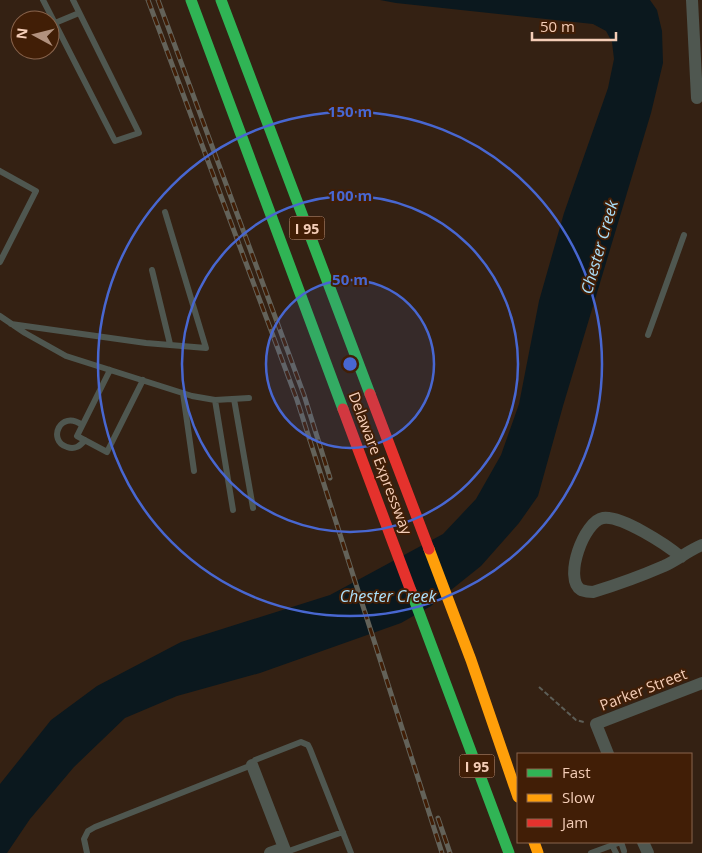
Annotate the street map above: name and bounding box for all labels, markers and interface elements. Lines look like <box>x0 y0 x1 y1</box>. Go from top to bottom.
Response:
north arrow <box>10 10 60 60</box>
scale bar <box>532 10 616 42</box>
text: 50 m <box>540 16 575 36</box>
text: N <box>11 27 32 40</box>
text: 150 m <box>328 101 372 121</box>
text: 100 m <box>328 185 372 205</box>
water label: Chester Creek <box>575 196 623 297</box>
road number: I 95 <box>290 217 324 240</box>
text: 50 m <box>332 269 368 289</box>
centre of rings <box>341 355 359 373</box>
street label: Delaware Expressway <box>345 389 418 538</box>
water label: Chester Creek <box>340 585 438 607</box>
street label: Parker Street <box>597 663 689 715</box>
legend <box>517 753 692 843</box>
road number: I 95 <box>460 754 494 778</box>
text: Fast <box>562 762 591 782</box>
text: Slow <box>562 787 595 807</box>
text: Jam <box>560 812 588 832</box>

